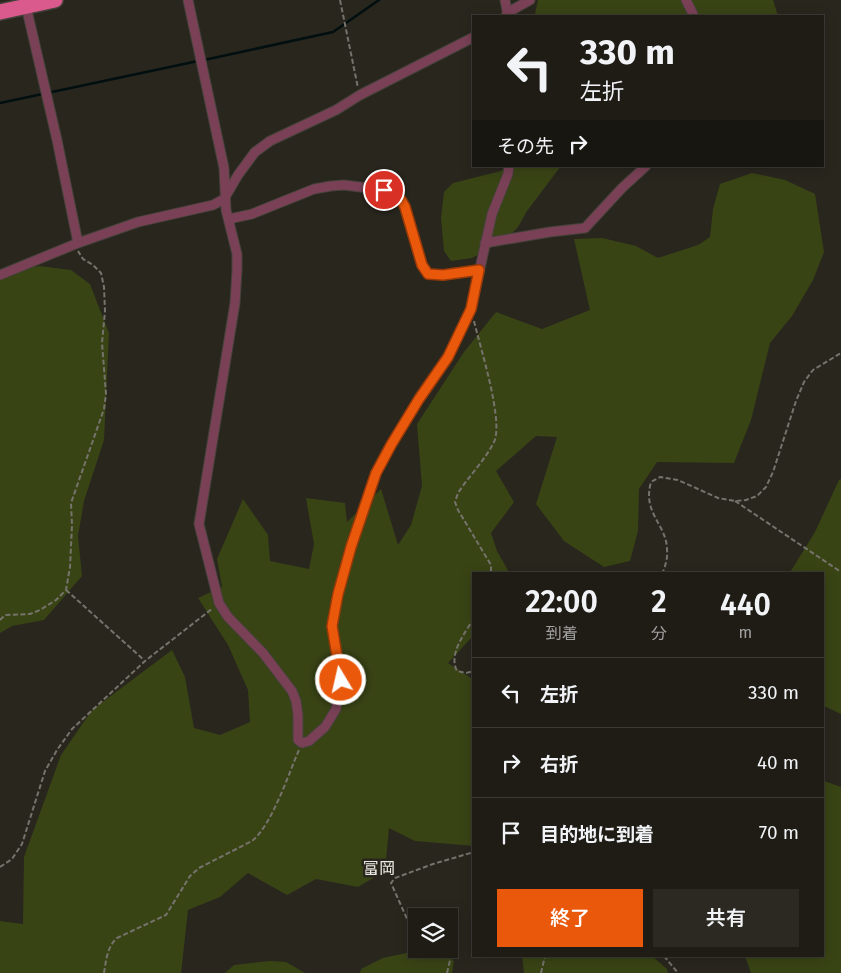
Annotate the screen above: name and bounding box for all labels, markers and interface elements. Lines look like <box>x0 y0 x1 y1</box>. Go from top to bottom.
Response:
text: 330 m <box>580 31 675 73</box>
icon: left <box>497 35 562 100</box>
text: 左折 <box>580 78 624 105</box>
icon: right <box>564 130 592 158</box>
text: その先 <box>497 135 554 158</box>
pin <box>363 169 405 211</box>
icon: arrive <box>370 176 398 204</box>
text: 22:00 <box>525 584 598 620</box>
text: 2 <box>651 584 667 620</box>
text: 440 <box>720 587 771 623</box>
text: m <box>739 623 752 642</box>
text: 到着 <box>545 624 577 643</box>
text: 分 <box>651 624 667 643</box>
position arrow <box>314 653 366 705</box>
icon: left <box>497 679 525 707</box>
text: 330 m <box>748 681 799 704</box>
text: 左折 <box>540 683 578 706</box>
icon: right <box>497 749 525 777</box>
text: 40 m <box>757 751 799 774</box>
text: 右折 <box>540 753 578 776</box>
icon: arrive <box>497 819 525 847</box>
text: 70 m <box>759 821 799 844</box>
text: 目的地に到着 <box>540 823 654 846</box>
district label: 富岡 <box>363 859 395 878</box>
button: 終了 <box>497 889 643 947</box>
button: 共有 <box>653 889 799 947</box>
map controls <box>408 908 458 958</box>
button: layers <box>408 908 458 958</box>

